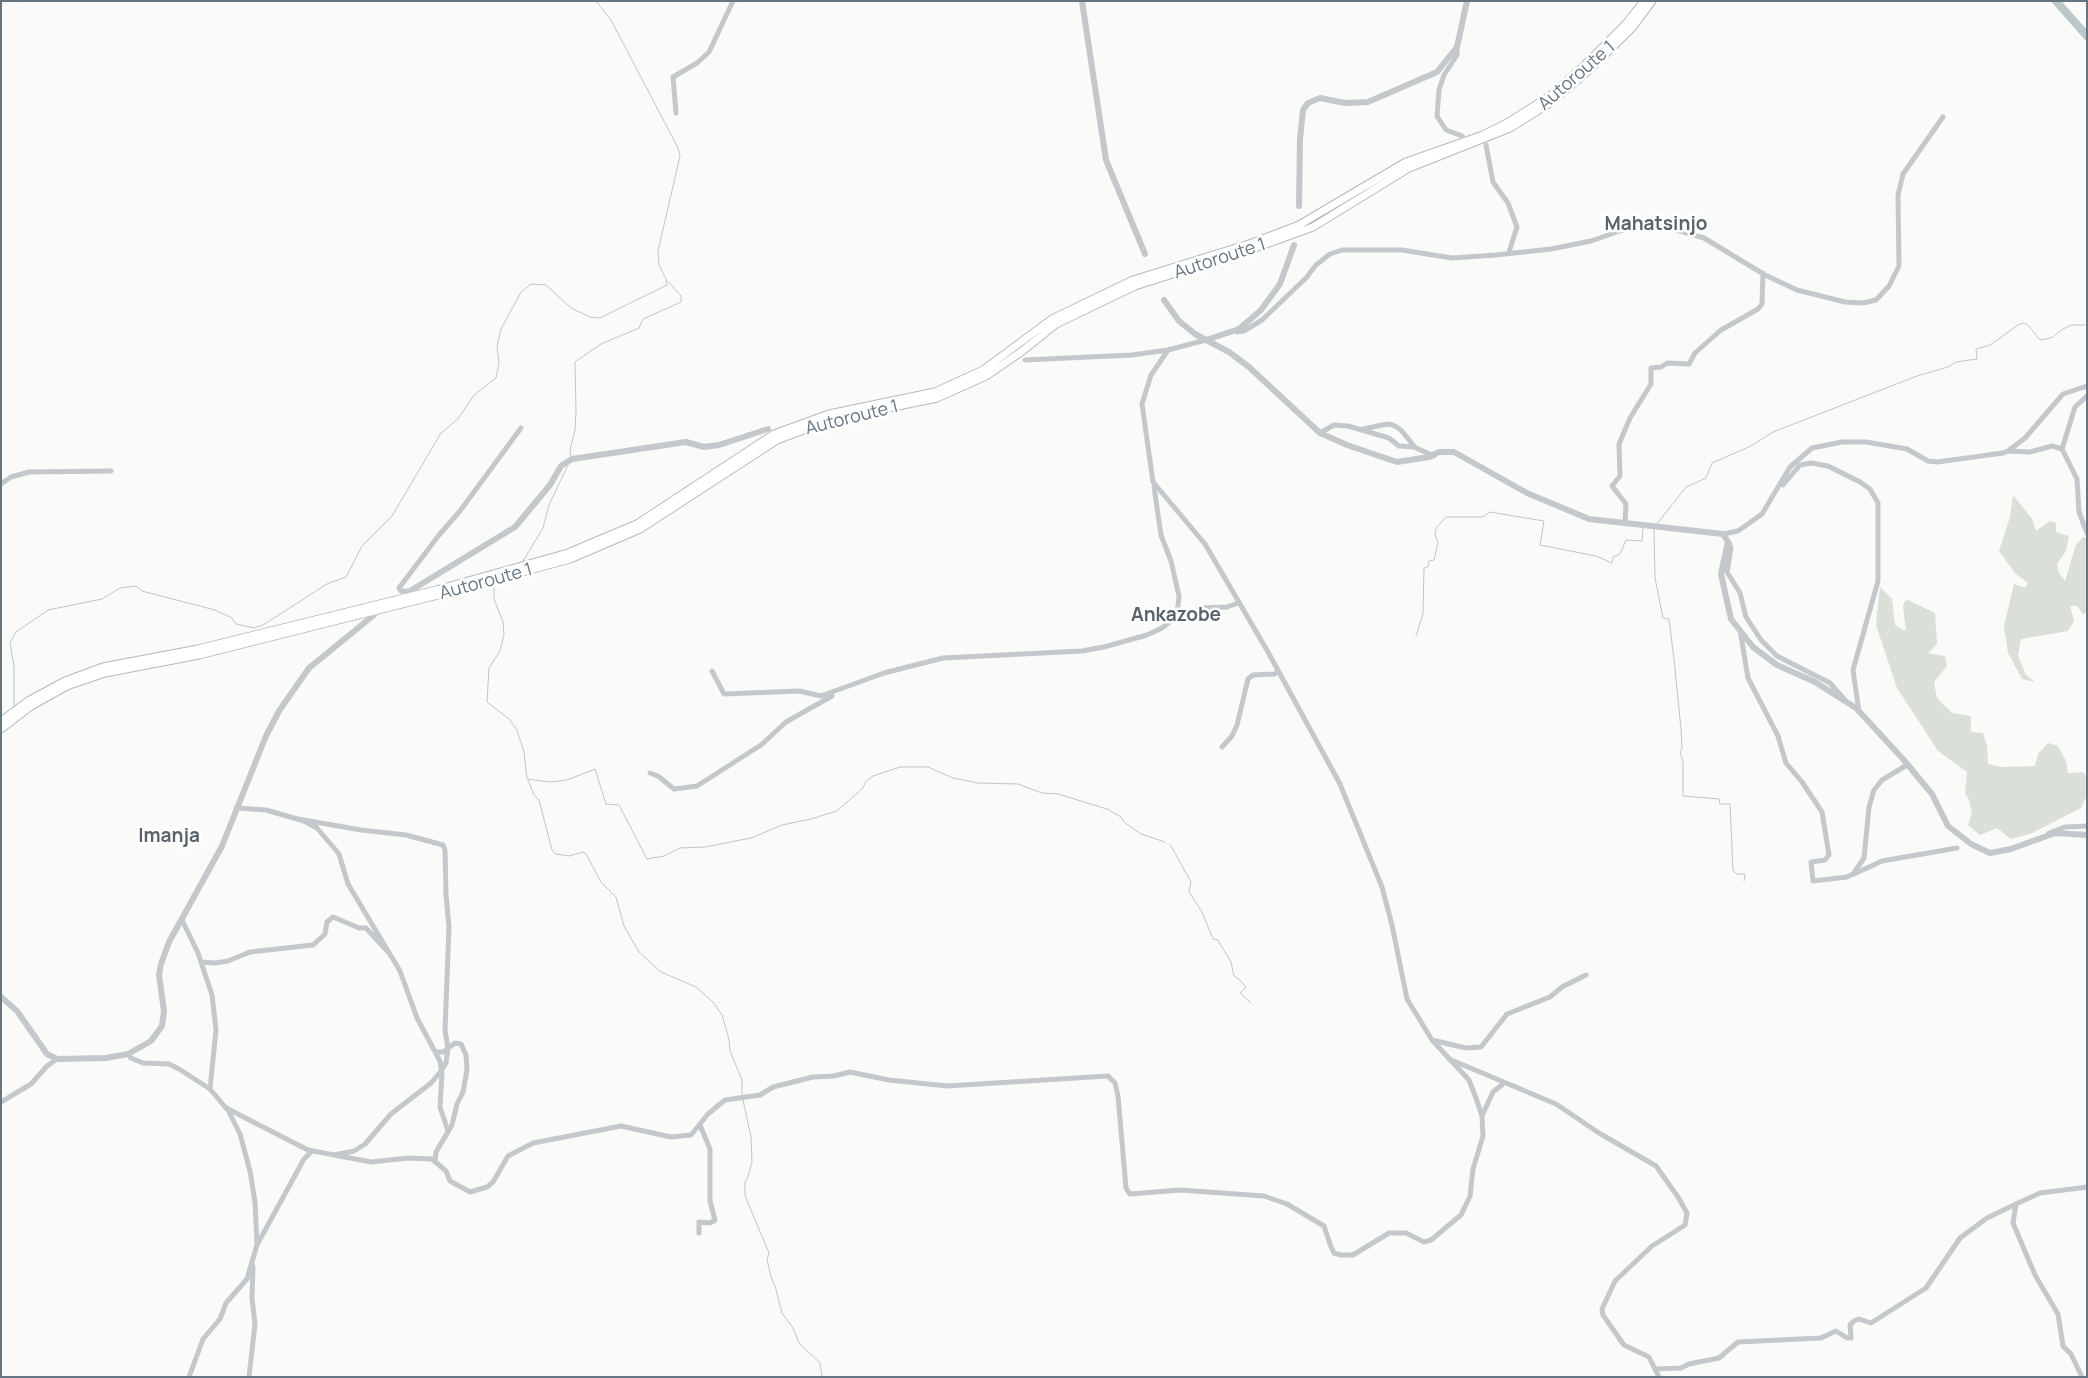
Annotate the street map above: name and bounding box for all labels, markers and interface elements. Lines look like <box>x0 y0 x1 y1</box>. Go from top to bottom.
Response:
street label: Autoroute 1 <box>1534 37 1620 115</box>
district label: Mahatsinjo <box>1605 214 1707 236</box>
street label: Autoroute 1 <box>1171 234 1269 284</box>
street label: Autoroute 1 <box>803 396 901 440</box>
street label: Autoroute 1 <box>437 559 535 605</box>
district label: Ankazobe <box>1131 605 1221 627</box>
district label: Imanja <box>138 826 200 848</box>

